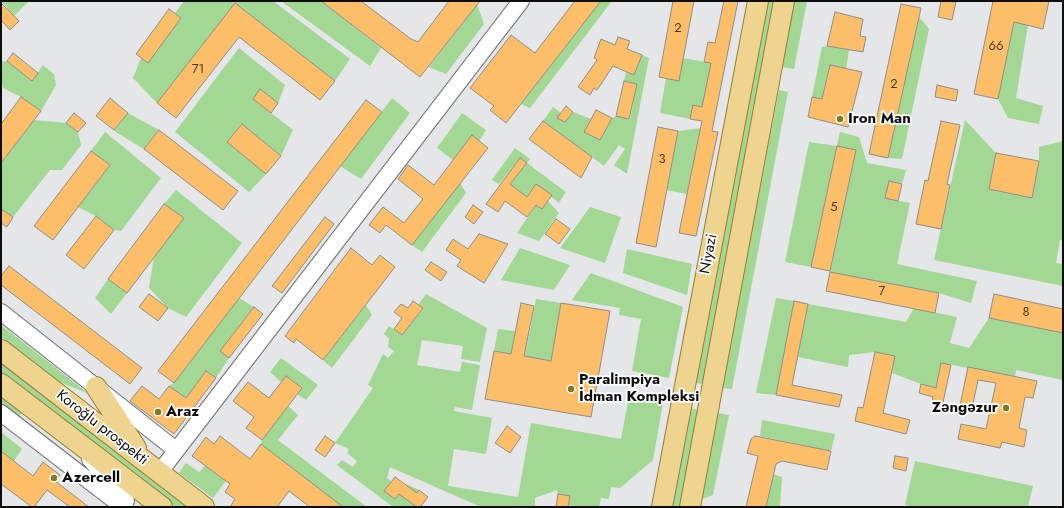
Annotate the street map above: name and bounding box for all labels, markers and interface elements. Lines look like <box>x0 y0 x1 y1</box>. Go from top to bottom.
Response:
house number: 2 <box>674 21 682 37</box>
house number: 66 <box>989 39 1003 55</box>
house number: 71 <box>192 62 204 78</box>
house number: 2 <box>890 77 898 93</box>
place label: Iron Man <box>848 110 911 128</box>
marker: Iron Man <box>835 114 845 124</box>
house number: 3 <box>658 152 666 168</box>
house number: 5 <box>830 200 838 216</box>
street label: Niyazi <box>696 233 722 275</box>
house number: 7 <box>879 284 885 300</box>
house number: 8 <box>1022 305 1030 321</box>
place label: Paralimpiya İdman Kompleksi <box>579 371 699 406</box>
marker: Paralimpiya İdman Kompleksi <box>566 384 576 394</box>
street label: Koroğlu prospekti <box>52 386 152 470</box>
place label: Zəngəzur <box>932 399 998 417</box>
place label: Araz <box>166 403 199 421</box>
marker: Zəngəzur <box>1001 403 1011 413</box>
marker: Araz <box>153 407 163 417</box>
place label: Azercell <box>62 469 120 487</box>
marker: Azercell <box>49 473 59 483</box>

